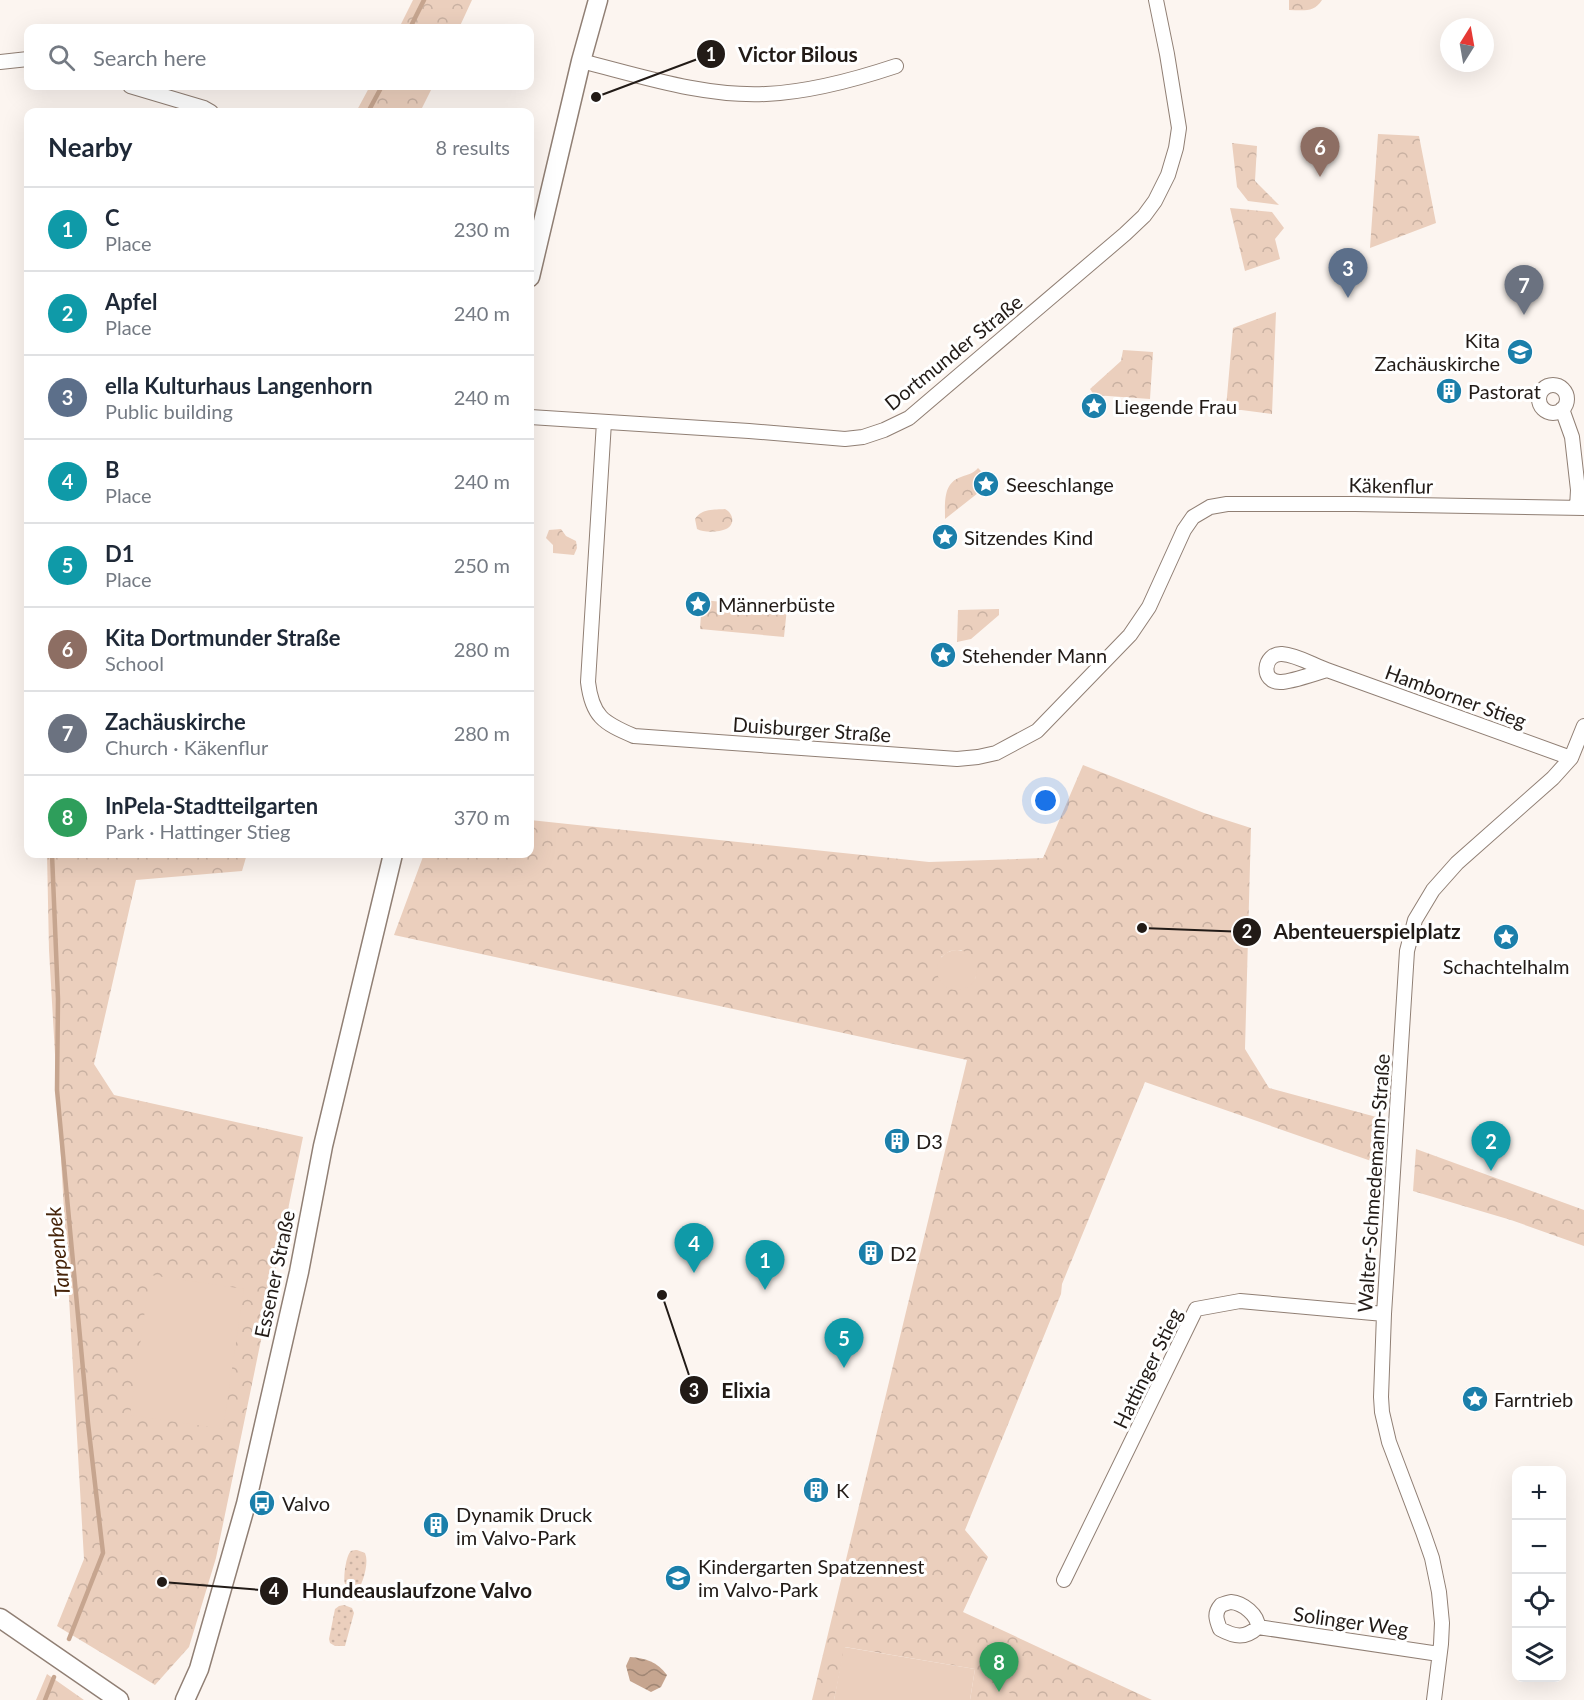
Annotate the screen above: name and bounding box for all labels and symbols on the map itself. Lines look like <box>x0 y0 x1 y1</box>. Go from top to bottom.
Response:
north arrow <box>1440 18 1494 72</box>
callout: Victor Bilous <box>696 35 870 74</box>
text: Victor Bilous <box>737 41 858 66</box>
text: 1 <box>706 43 716 65</box>
pin: 6 <box>1300 128 1340 177</box>
pin: 3 <box>1328 248 1368 298</box>
pin: 7 <box>1504 266 1544 315</box>
street label: Dortmunder Straße <box>879 289 1027 415</box>
place label: Kita Zachäuskirche <box>1375 328 1500 375</box>
school or university icon: Kita Zachäuskirche <box>1505 337 1535 367</box>
building icon: Pastorat <box>1434 376 1464 406</box>
place label: Pastorat <box>1468 379 1541 403</box>
place icon: Liegende Frau <box>1079 391 1109 421</box>
place label: Liegende Frau <box>1114 394 1237 418</box>
place icon: Seeschlange <box>971 469 1001 499</box>
place label: Seeschlange <box>1006 472 1114 496</box>
street label: Käkenflur <box>1349 472 1434 498</box>
place icon: Sitzendes Kind <box>930 522 960 552</box>
place label: Sitzendes Kind <box>964 525 1093 549</box>
place icon: Männerbüste <box>683 589 713 619</box>
place label: Männerbüste <box>718 592 835 616</box>
place icon: Stehender Mann <box>928 640 958 670</box>
place label: Stehender Mann <box>962 643 1107 667</box>
street label: Hamborner Stieg <box>1382 659 1530 733</box>
street label: Duisburger Straße <box>732 711 892 747</box>
your location <box>1031 786 1060 815</box>
callout: Abenteuerspielplatz <box>1232 912 1473 951</box>
text: Abenteuerspielplatz <box>1272 918 1461 943</box>
text: 2 <box>1242 920 1252 942</box>
place icon: Schachtelhalm <box>1491 922 1521 952</box>
place label: Schachtelhalm <box>1443 954 1569 978</box>
street label: Walter-Schmedemann-Straße <box>1352 1053 1394 1313</box>
pin: 2 <box>1472 1122 1510 1171</box>
building icon: D3 <box>882 1126 912 1156</box>
place label: D3 <box>916 1129 943 1153</box>
water label: Tarpenbek <box>40 1205 74 1298</box>
street label: Essener Straße <box>249 1208 299 1340</box>
pin: 4 <box>674 1224 714 1273</box>
building icon: D2 <box>856 1238 886 1268</box>
pin: 1 <box>746 1240 784 1290</box>
place label: D2 <box>890 1241 917 1265</box>
street label: Hattinger Stieg <box>1107 1304 1187 1432</box>
pin: 5 <box>824 1318 864 1368</box>
callout: Elixia <box>679 1371 783 1410</box>
text: Elixia <box>721 1377 771 1402</box>
text: 3 <box>689 1379 699 1401</box>
place icon: Farntrieb <box>1460 1384 1490 1414</box>
place label: Farntrieb <box>1494 1387 1573 1411</box>
building icon: K <box>801 1475 831 1505</box>
place label: K <box>836 1478 850 1502</box>
bus stop icon: Valvo <box>247 1488 277 1518</box>
place label: Valvo <box>282 1491 330 1515</box>
place label: Dynamik Druck im Valvo-Park <box>456 1502 593 1549</box>
building icon: Dynamik Druck im Valvo-Park <box>421 1510 451 1540</box>
place label: Kindergarten Spatzennest im Valvo-Park <box>698 1554 925 1601</box>
school or university icon: Kindergarten Spatzennest im Valvo-Park <box>663 1563 693 1593</box>
callout: Hundeauslaufzone Valvo <box>259 1572 544 1611</box>
text: Hundeauslaufzone Valvo <box>302 1577 532 1602</box>
text: 4 <box>269 1579 279 1601</box>
street label: Solinger Weg <box>1292 1601 1410 1641</box>
pin: 8 <box>980 1642 1018 1692</box>

